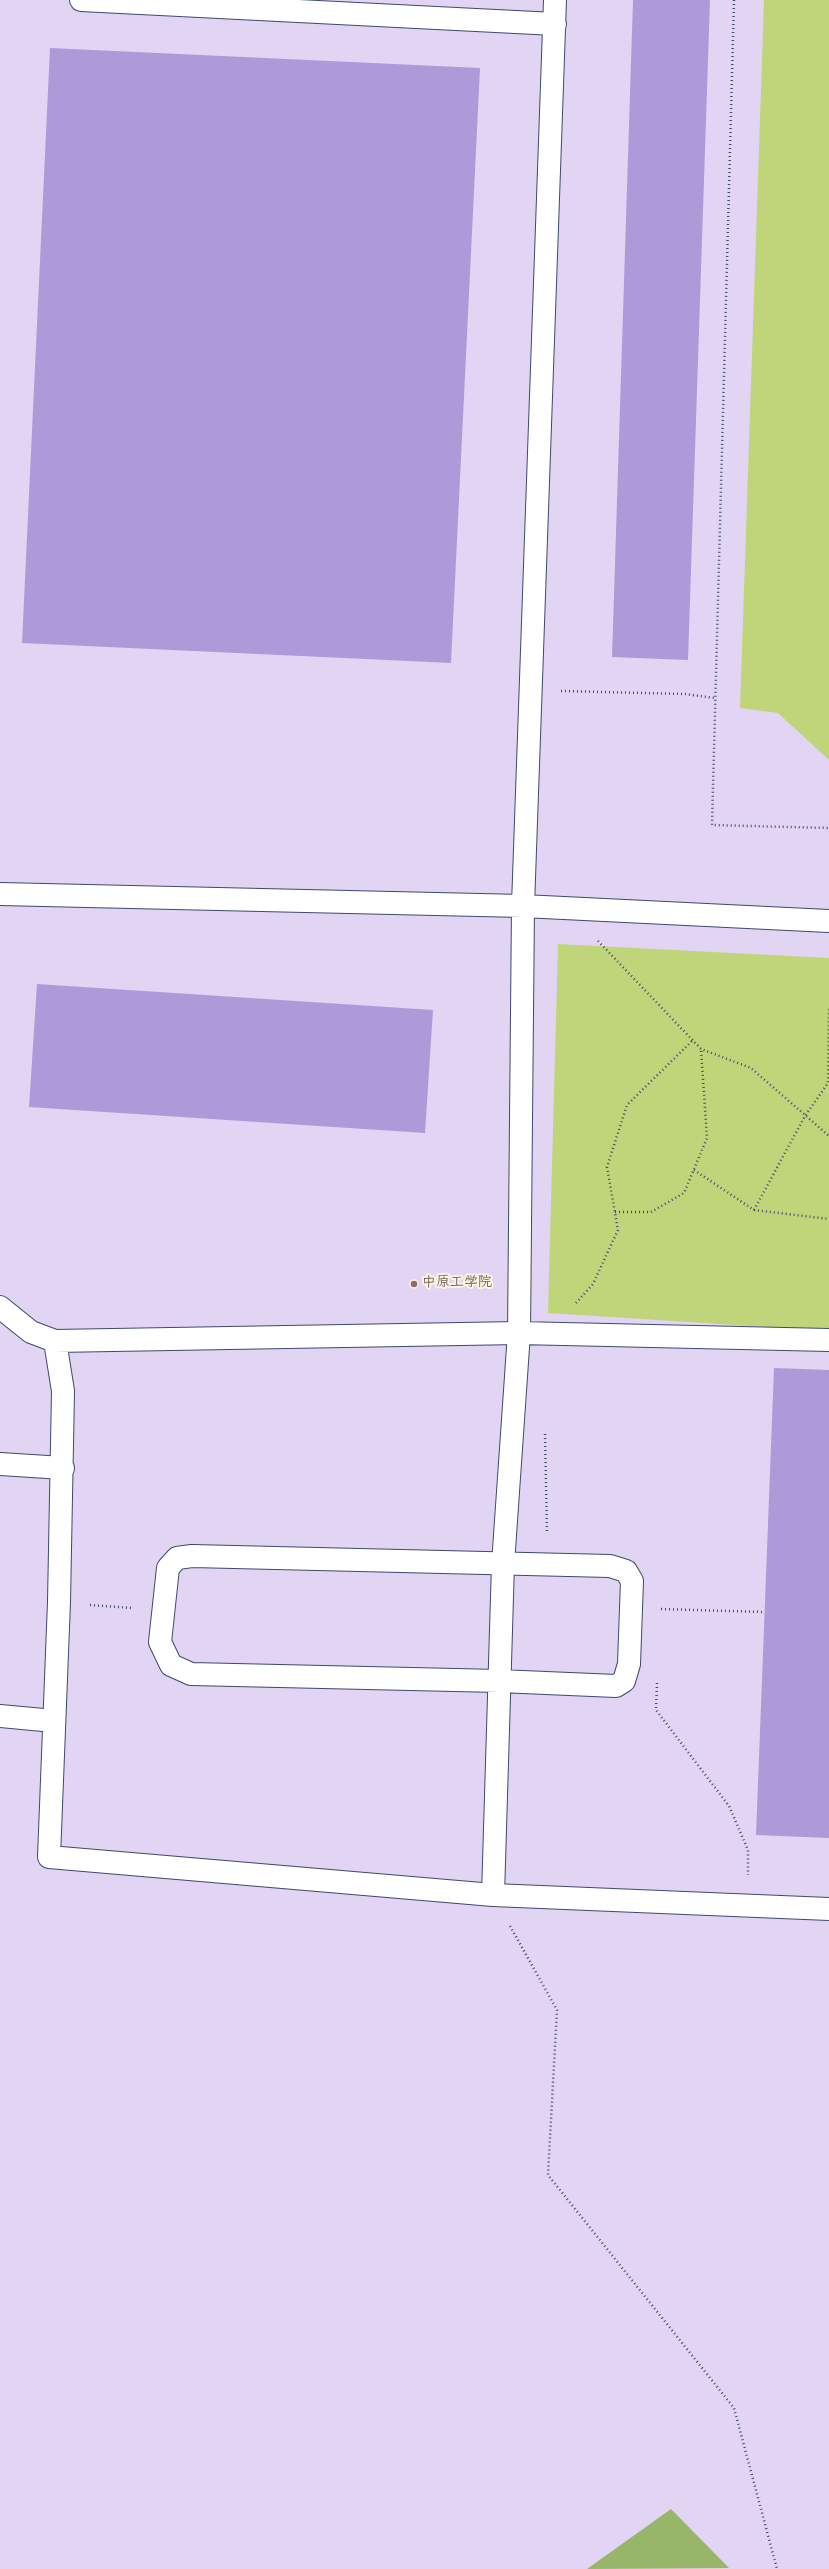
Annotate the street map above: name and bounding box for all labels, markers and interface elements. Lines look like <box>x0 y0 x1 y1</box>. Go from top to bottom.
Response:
place label: 中原工学院 <box>422 1276 492 1292</box>
marker: 中原工学院 <box>409 1279 419 1289</box>

